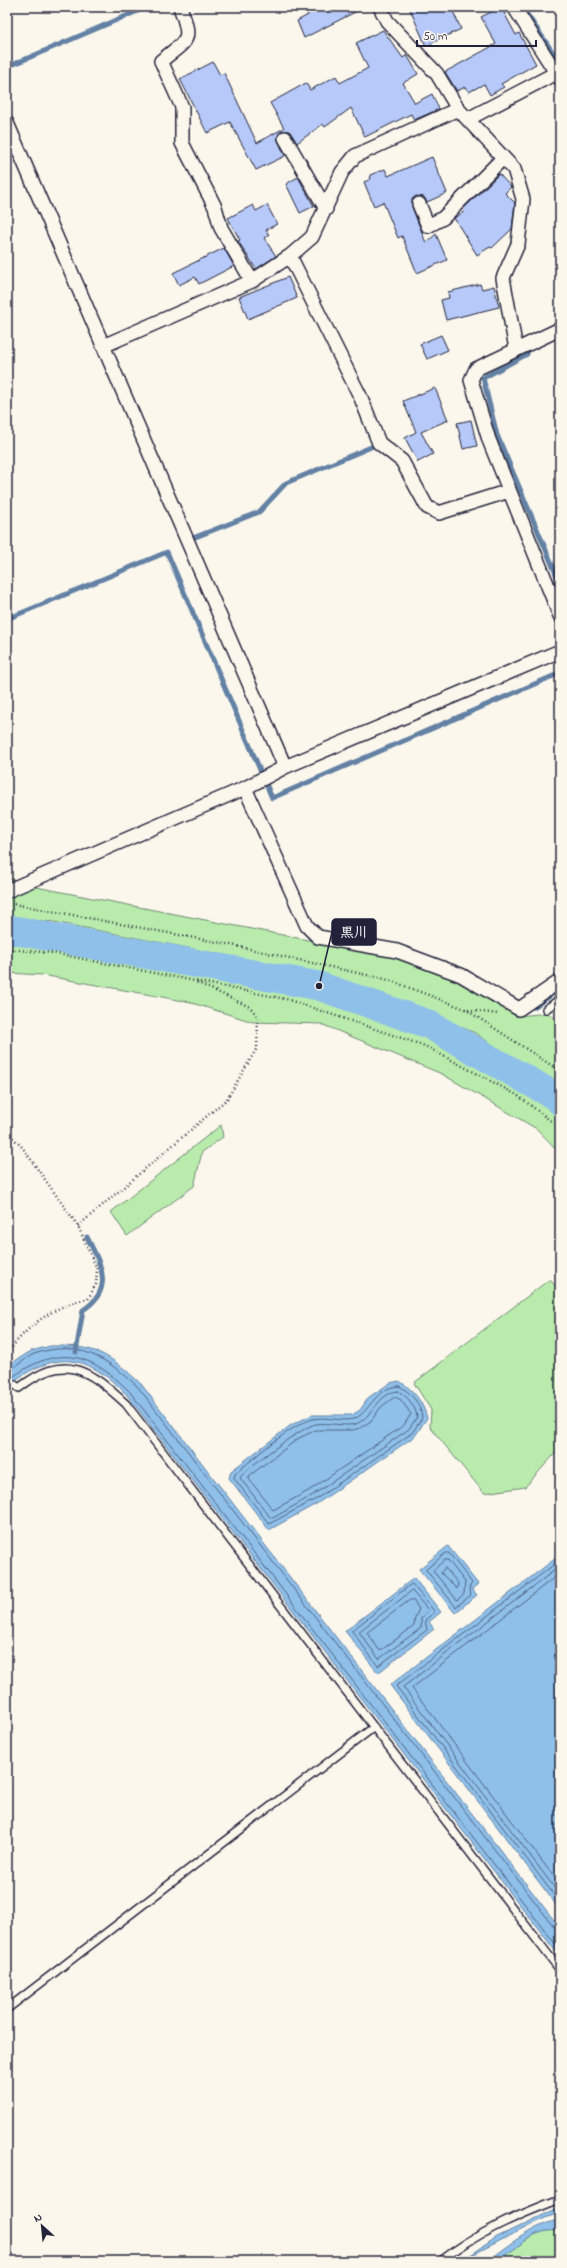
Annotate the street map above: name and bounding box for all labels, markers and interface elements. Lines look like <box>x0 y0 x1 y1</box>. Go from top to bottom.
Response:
scale bar <box>417 22 536 48</box>
text: 50 m <box>423 28 447 46</box>
callout: 黒川 <box>332 919 376 945</box>
text: 黒川 <box>340 923 368 944</box>
north arrow <box>22 2206 62 2246</box>
text: N <box>31 2209 45 2227</box>

